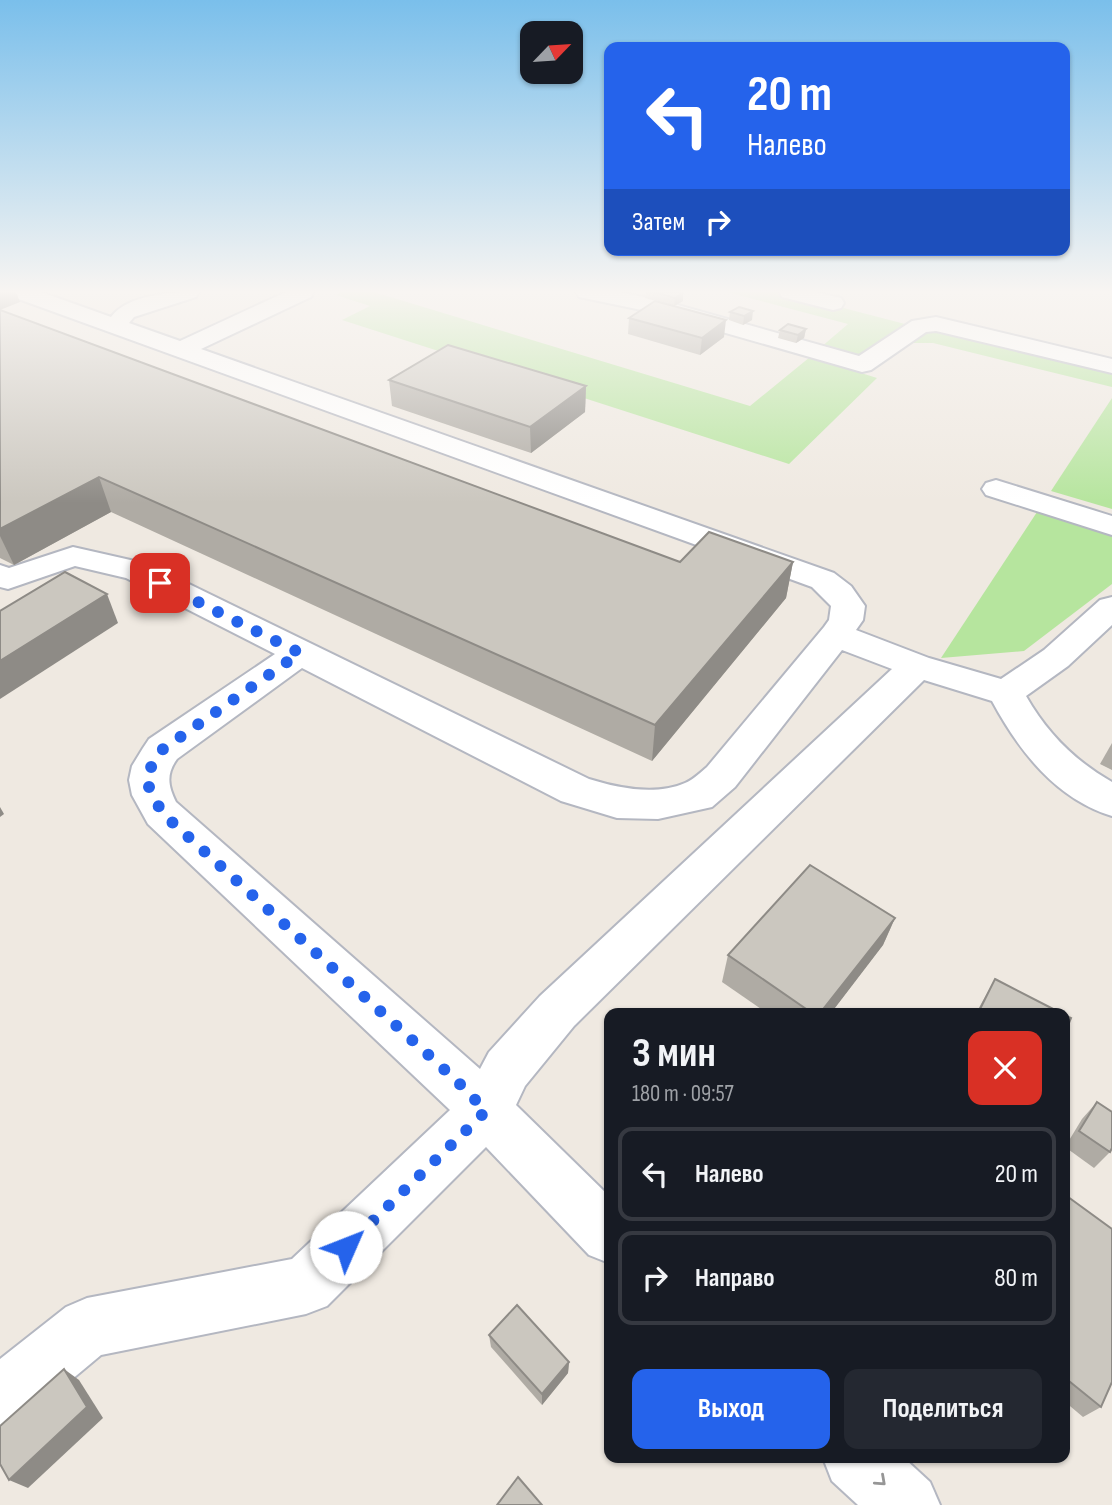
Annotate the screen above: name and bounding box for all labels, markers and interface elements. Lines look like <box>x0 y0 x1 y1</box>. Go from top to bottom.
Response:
north arrow <box>520 21 583 84</box>
map controls <box>520 21 583 84</box>
text: 20 m <box>747 66 832 125</box>
icon: left <box>632 70 723 161</box>
text: Налево <box>747 126 827 165</box>
icon: right <box>699 203 737 241</box>
text: Затем <box>632 207 685 238</box>
pin <box>130 553 190 613</box>
icon: arrive <box>141 564 179 602</box>
text: 3 мин <box>632 1028 716 1079</box>
button: close <box>968 1031 1042 1105</box>
text: 180 m · 09:57 <box>632 1080 734 1108</box>
icon: left <box>636 1155 674 1193</box>
text: Налево <box>695 1159 764 1190</box>
text: 20 m <box>995 1159 1038 1190</box>
position arrow <box>309 1210 383 1284</box>
icon: right <box>636 1259 674 1297</box>
text: Направо <box>695 1263 774 1294</box>
text: 80 m <box>994 1263 1038 1294</box>
button: Выход <box>632 1369 830 1449</box>
button: Поделиться <box>844 1369 1042 1449</box>
one-way arrow <box>873 1473 886 1486</box>

